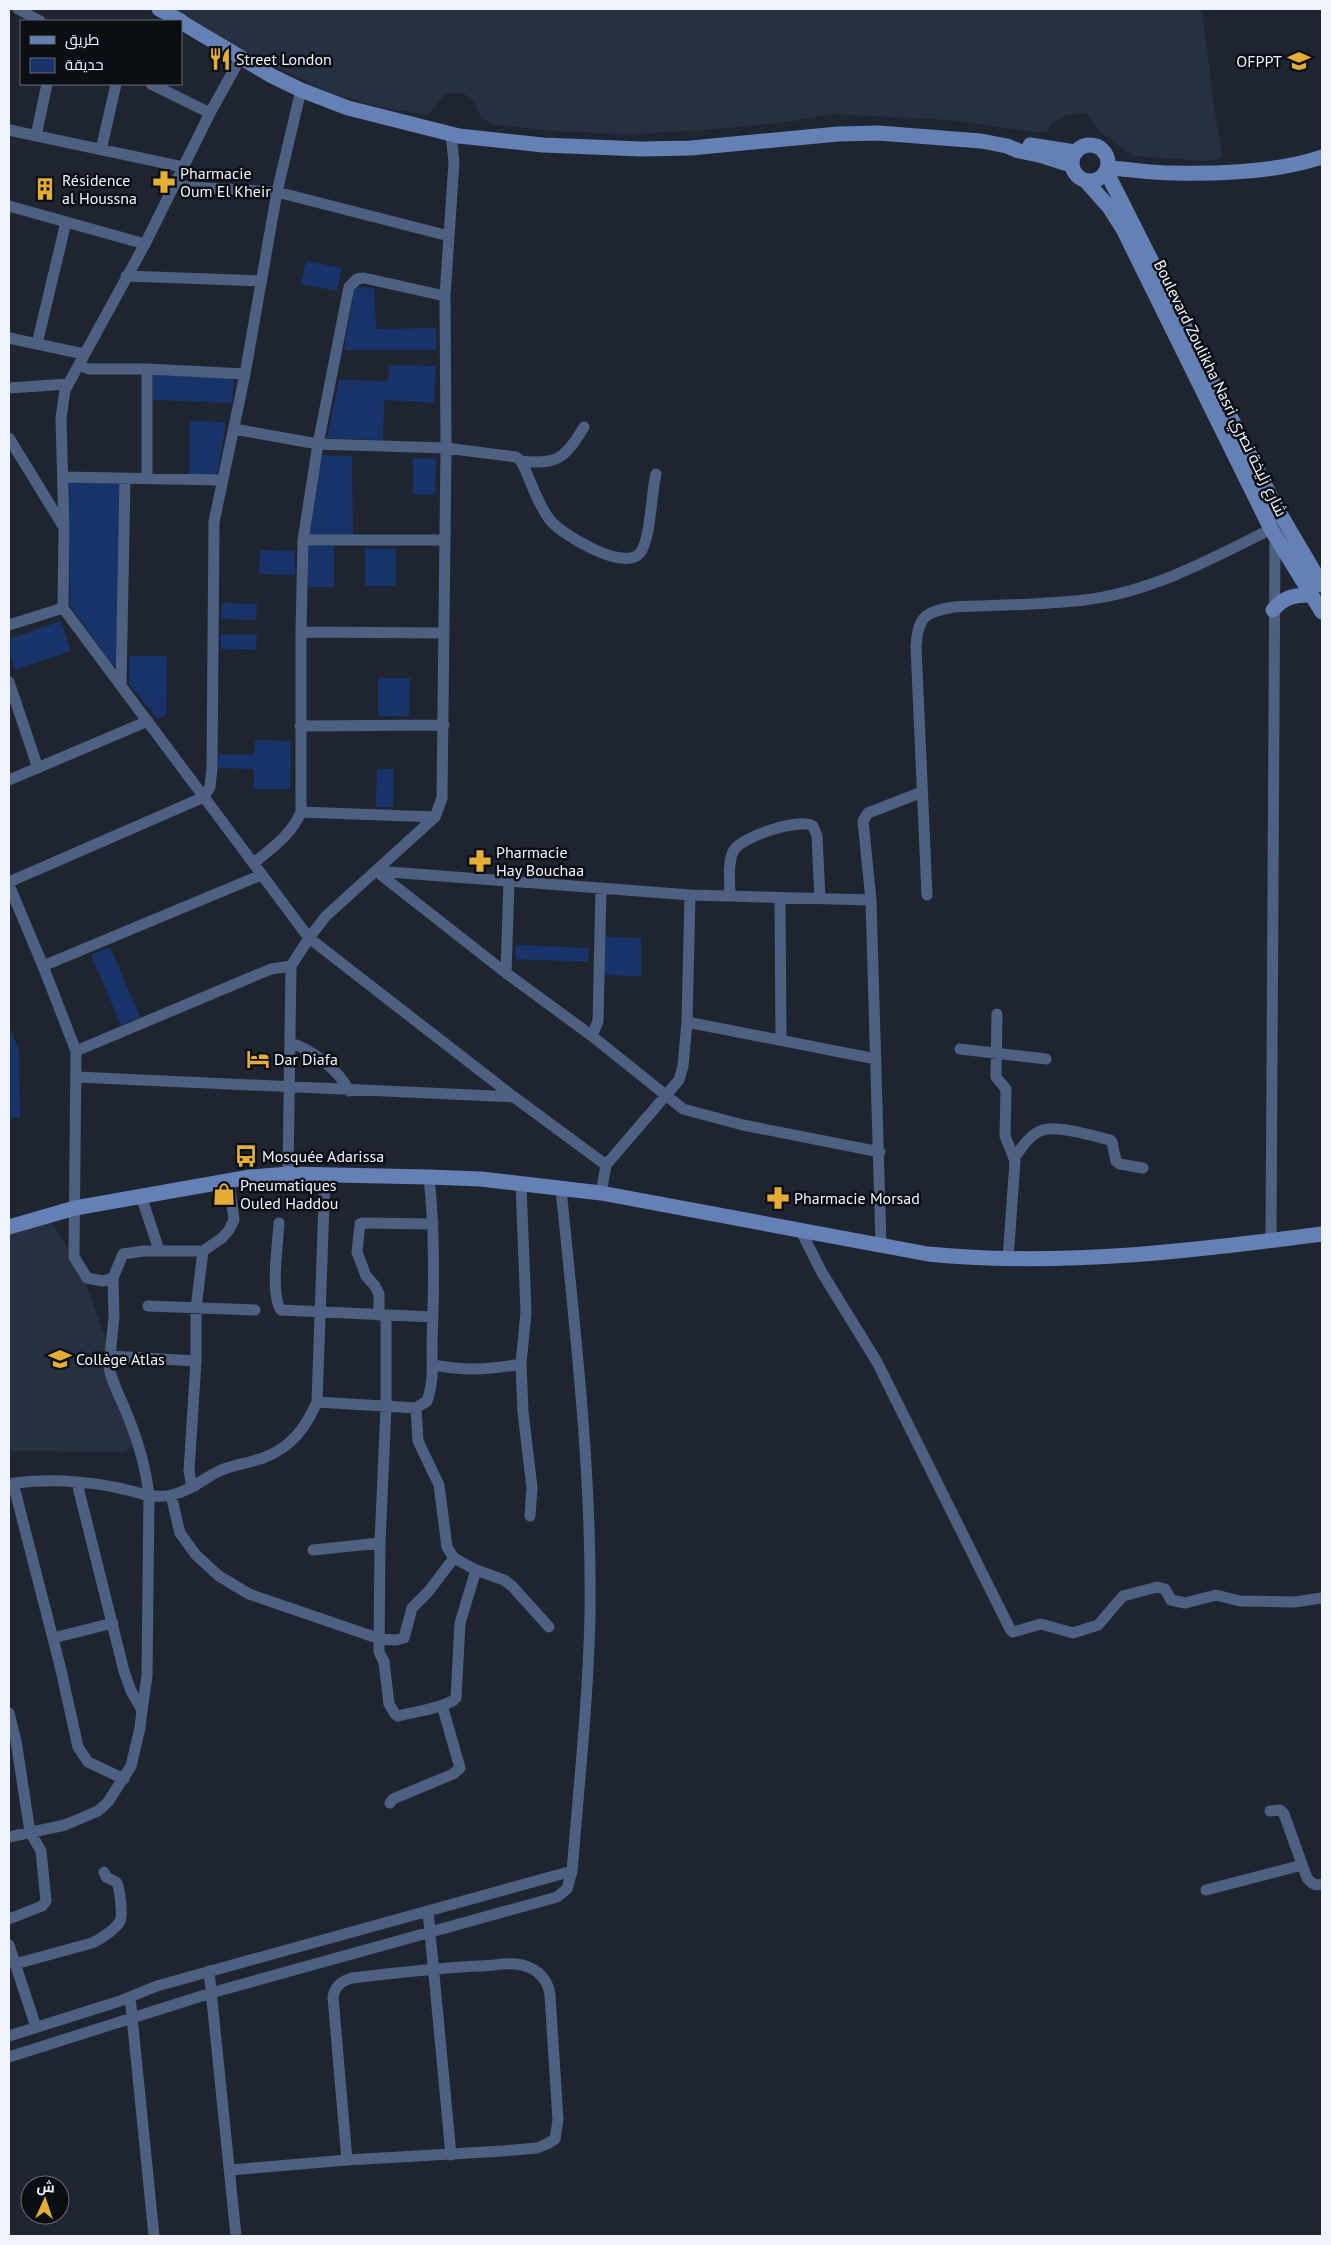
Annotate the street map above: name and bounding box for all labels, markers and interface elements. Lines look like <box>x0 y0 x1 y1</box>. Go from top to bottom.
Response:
legend <box>20 20 182 85</box>
text: طريق <box>65 30 99 50</box>
restaurant icon: Street London <box>207 46 233 72</box>
school or university icon: OFPPT <box>1286 48 1312 74</box>
place label: Street London <box>236 49 332 69</box>
place label: OFPPT <box>1236 51 1282 71</box>
text: حديقة <box>65 55 104 74</box>
place label: Pharmacie Oum El Kheir <box>180 163 271 201</box>
pharmacy icon: Pharmacie Oum El Kheir <box>151 169 177 195</box>
place label: Résidence al Houssna <box>62 170 137 208</box>
building icon: Résidence al Houssna <box>32 176 58 202</box>
street label: Boulevard Zoulikha Nasri شارع زليخة نصري <box>1146 256 1292 521</box>
place label: Pharmacie Hay Bouchaa <box>496 842 584 880</box>
pharmacy icon: Pharmacie Hay Bouchaa <box>467 848 493 874</box>
hotel icon: Dar Diafa <box>245 1046 271 1072</box>
place label: Dar Diafa <box>274 1049 338 1069</box>
bus stop icon: Mosquée Adarissa <box>233 1143 259 1169</box>
place label: Mosquée Adarissa <box>262 1146 384 1166</box>
place label: Pneumatiques Ouled Haddou <box>240 1175 338 1213</box>
shop icon: Pneumatiques Ouled Haddou <box>211 1181 237 1207</box>
pharmacy icon: Pharmacie Morsad <box>765 1185 791 1211</box>
place label: Pharmacie Morsad <box>794 1188 920 1208</box>
school or university icon: Collège Atlas <box>47 1346 73 1372</box>
place label: Collège Atlas <box>76 1349 165 1369</box>
north arrow <box>20 2175 70 2225</box>
text: ش <box>36 2178 55 2196</box>

